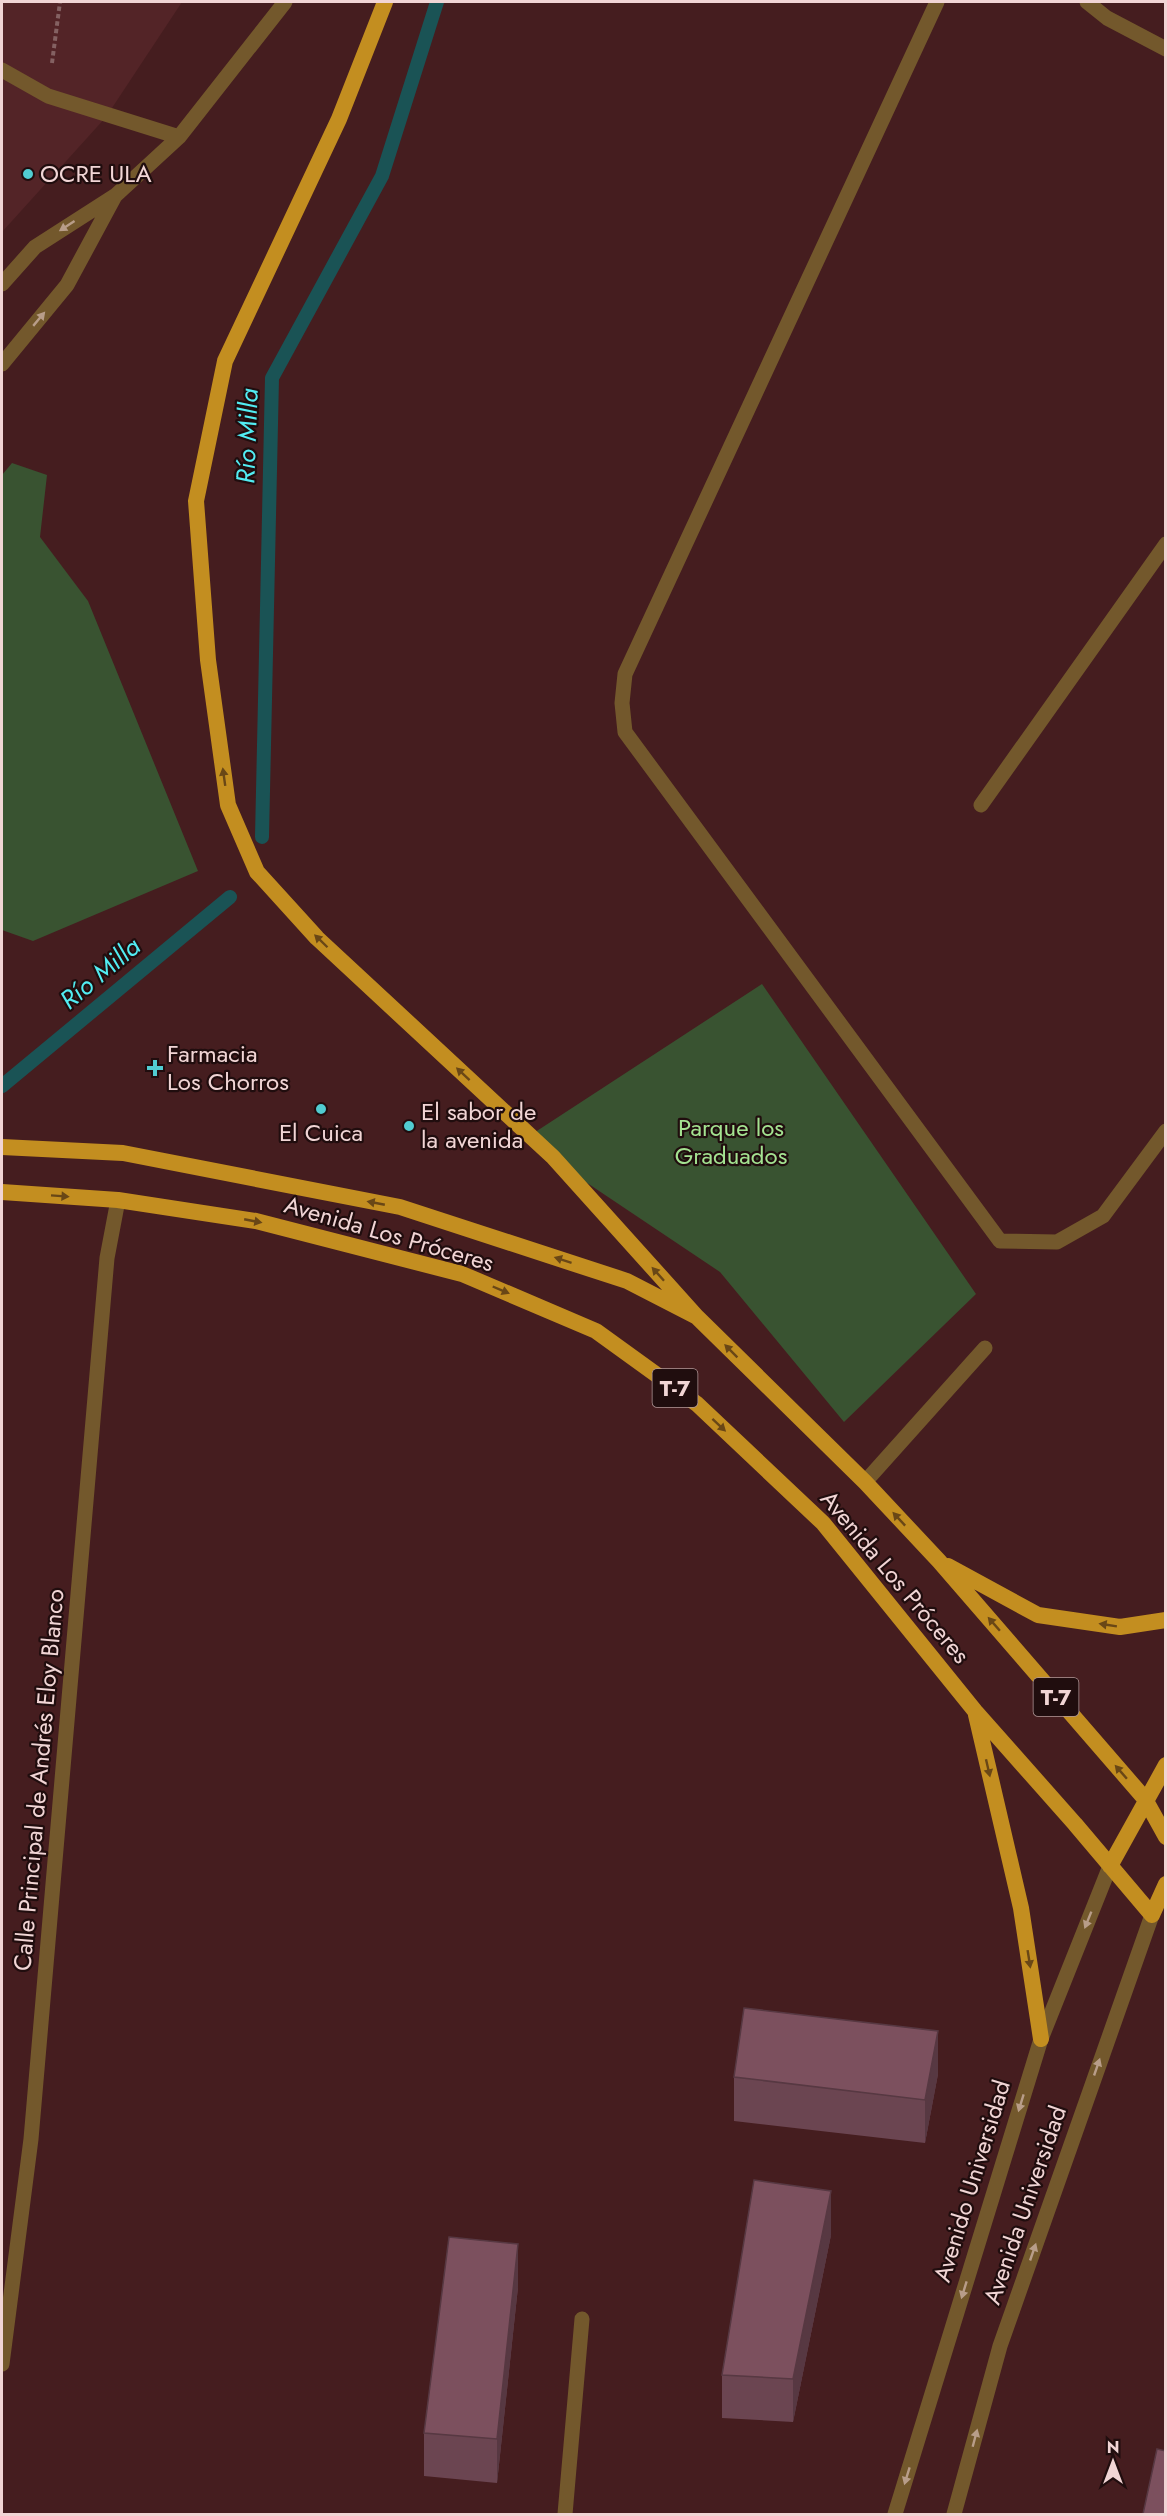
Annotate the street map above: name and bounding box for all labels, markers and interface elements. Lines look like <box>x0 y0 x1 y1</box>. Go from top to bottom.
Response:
place label: OCRE ULA <box>40 156 152 191</box>
marker: OCRE ULA <box>21 167 35 181</box>
one-way arrow <box>59 221 75 232</box>
one-way arrow <box>32 312 45 327</box>
water label: Río Milla <box>226 387 268 484</box>
one-way arrow <box>220 767 229 786</box>
water label: Río Milla <box>51 927 149 1018</box>
one-way arrow <box>314 934 328 948</box>
place label: Farmacia Los Chorros <box>167 1036 289 1099</box>
marker: Farmacia Los Chorros <box>148 1061 162 1075</box>
one-way arrow <box>456 1067 471 1081</box>
place label: El sabor de la avenida <box>421 1094 536 1157</box>
marker: El Cuica <box>314 1102 328 1116</box>
park label: Parque los Graduados <box>675 1110 787 1173</box>
place label: El Cuica <box>279 1115 363 1150</box>
marker: El sabor de la avenida <box>402 1119 416 1133</box>
street label: Avenida Los Próceres <box>280 1187 498 1280</box>
one-way arrow <box>50 1191 69 1201</box>
one-way arrow <box>367 1198 386 1207</box>
one-way arrow <box>244 1217 263 1226</box>
one-way arrow <box>554 1255 572 1264</box>
one-way arrow <box>651 1266 665 1281</box>
one-way arrow <box>492 1286 510 1296</box>
one-way arrow <box>724 1344 739 1358</box>
road number: T-7 <box>652 1369 698 1407</box>
one-way arrow <box>711 1418 726 1431</box>
street label: Avenida Los Próceres <box>812 1482 978 1671</box>
one-way arrow <box>892 1511 906 1526</box>
street label: Calle Principal de Andrés Eloy Blanco <box>4 1588 73 1972</box>
one-way arrow <box>988 1617 1001 1632</box>
one-way arrow <box>1098 1621 1117 1630</box>
road number: T-7 <box>1034 1678 1078 1716</box>
one-way arrow <box>984 1759 993 1778</box>
one-way arrow <box>1115 1764 1128 1780</box>
one-way arrow <box>1083 1912 1093 1930</box>
one-way arrow <box>1024 1949 1033 1968</box>
one-way arrow <box>1093 2058 1103 2076</box>
street label: Avenido Universidad <box>924 2076 1019 2286</box>
one-way arrow <box>1016 2094 1025 2112</box>
street label: Avenida Universidad <box>974 2101 1075 2309</box>
one-way arrow <box>1029 2243 1038 2261</box>
one-way arrow <box>959 2281 968 2299</box>
one-way arrow <box>971 2429 981 2447</box>
north arrow <box>1083 2432 1143 2492</box>
text: N <box>1107 2436 1119 2459</box>
one-way arrow <box>902 2467 911 2485</box>

